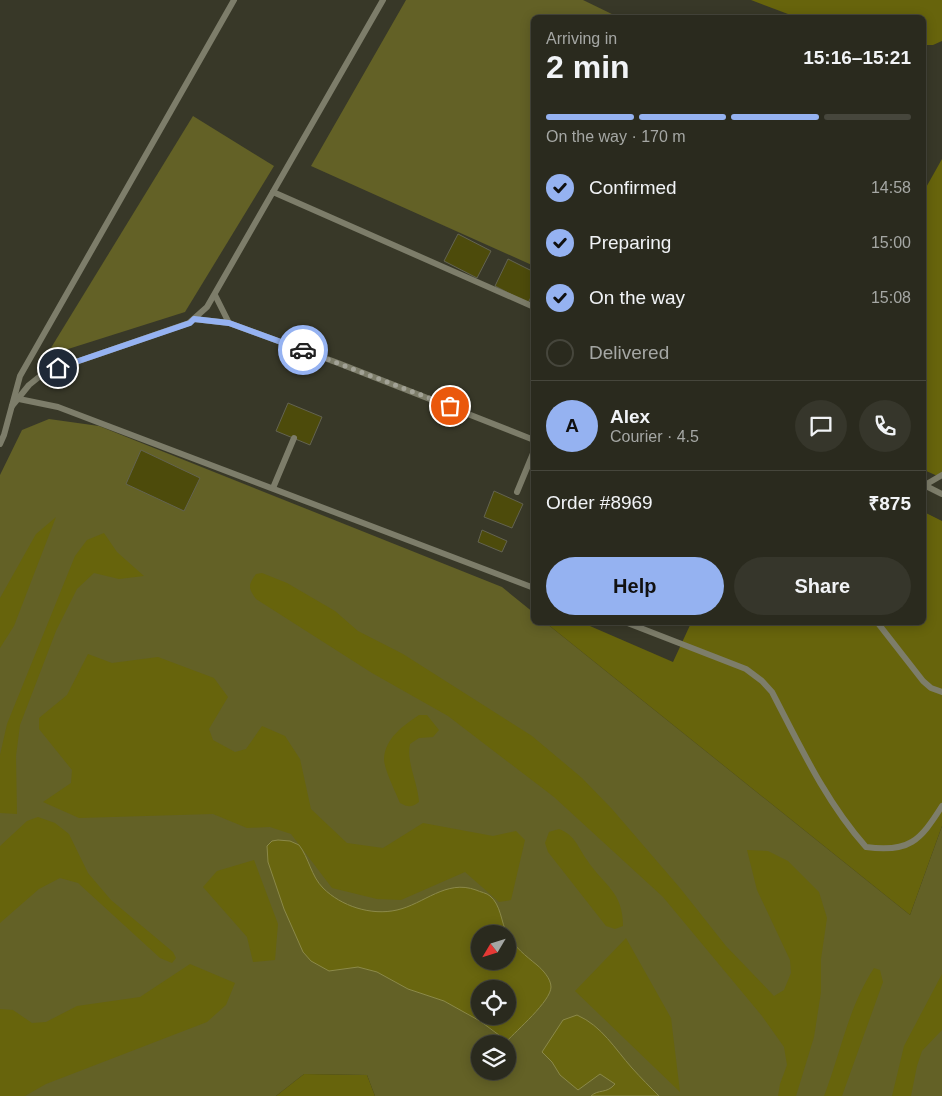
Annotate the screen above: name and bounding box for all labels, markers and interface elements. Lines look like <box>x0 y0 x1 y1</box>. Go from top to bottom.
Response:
text: Arriving in <box>546 30 617 47</box>
text: 15:16–15:21 <box>803 47 911 68</box>
text: 2 min <box>546 49 630 85</box>
text: On the way · 170 m <box>546 128 686 145</box>
icon: check <box>546 174 574 202</box>
text: Confirmed <box>589 177 677 198</box>
text: 14:58 <box>871 179 911 196</box>
icon: check <box>546 229 574 257</box>
text: Preparing <box>589 232 671 253</box>
text: 15:00 <box>871 234 911 251</box>
icon: check <box>546 284 574 312</box>
text: On the way <box>589 287 685 308</box>
text: 15:08 <box>871 289 911 306</box>
courier <box>278 325 328 375</box>
icon: car <box>289 336 317 364</box>
text: Delivered <box>589 342 669 363</box>
pin <box>37 347 79 389</box>
icon: home <box>44 354 72 382</box>
pin <box>429 385 471 427</box>
icon: bag <box>436 392 464 420</box>
button: chat <box>795 400 847 452</box>
button: phone <box>859 400 911 452</box>
text: Alex <box>610 406 650 427</box>
text: A <box>565 415 579 436</box>
text: Courier · 4.5 <box>610 428 699 445</box>
text: Order #8969 <box>546 492 653 513</box>
text: ₹875 <box>868 493 911 514</box>
button: Help <box>546 557 724 615</box>
button: Share <box>734 557 911 615</box>
north arrow <box>471 925 516 970</box>
map controls <box>471 925 516 1080</box>
button: locate <box>471 980 516 1025</box>
button: layers <box>471 1035 516 1080</box>

